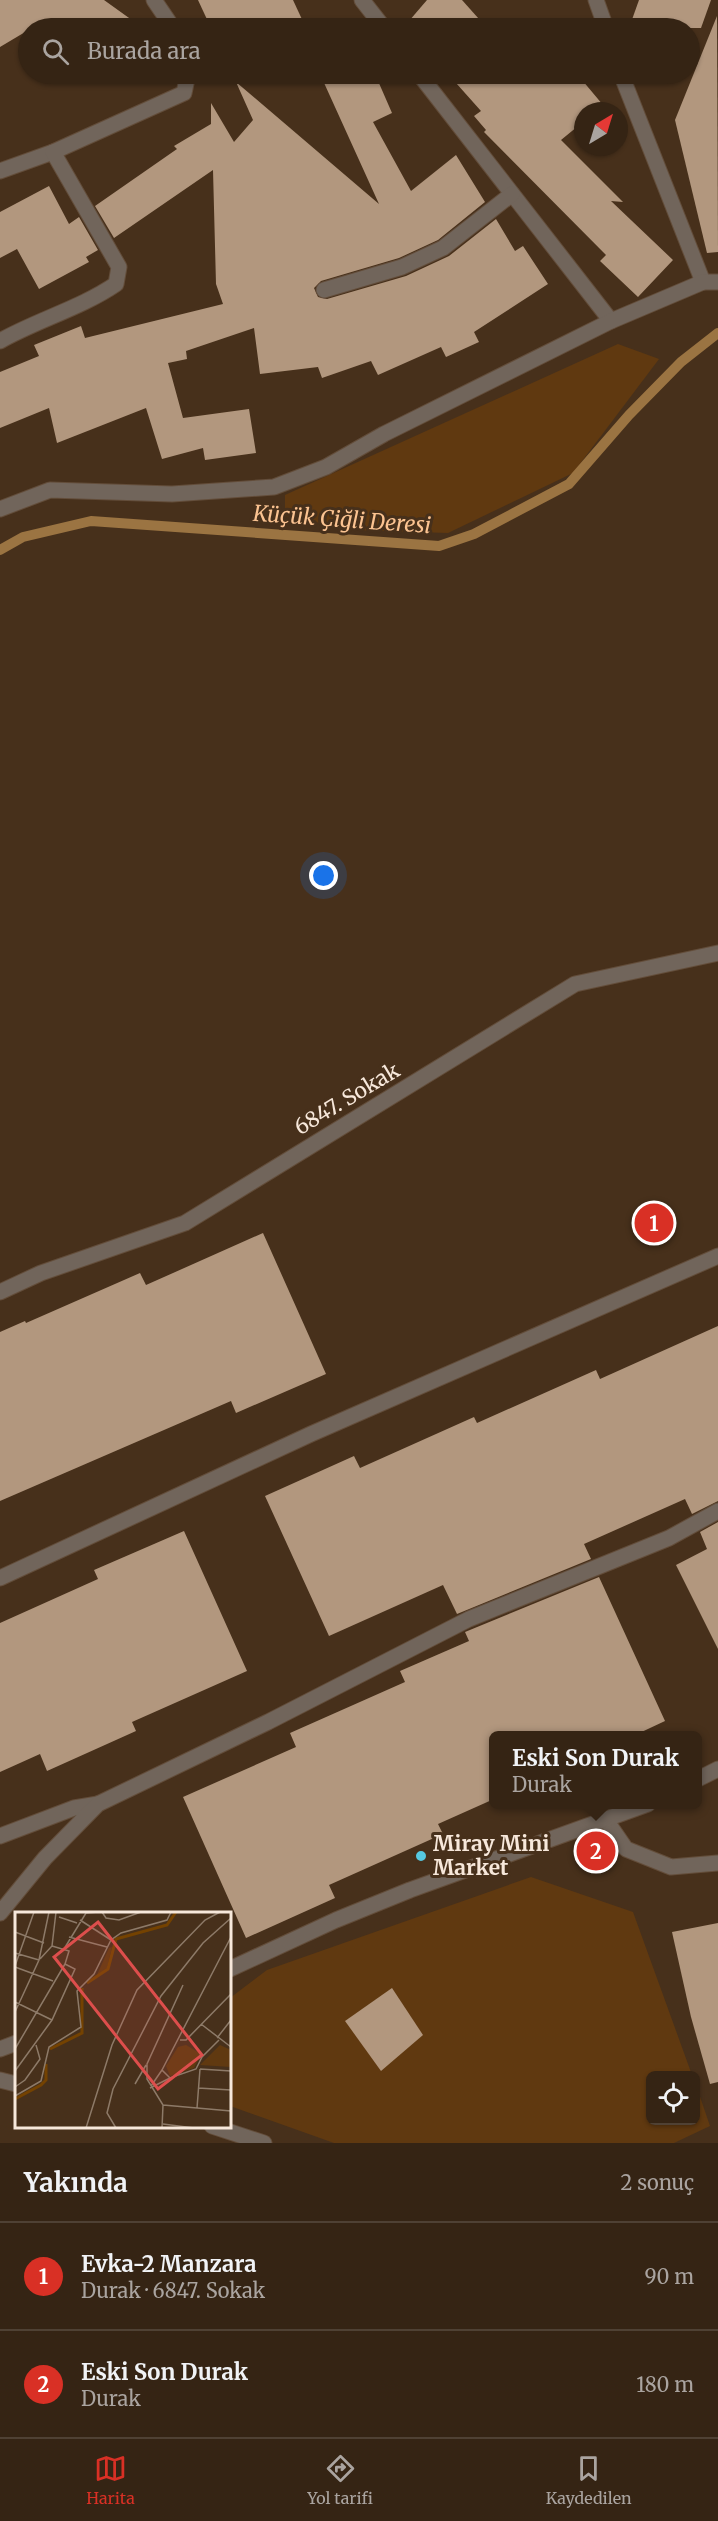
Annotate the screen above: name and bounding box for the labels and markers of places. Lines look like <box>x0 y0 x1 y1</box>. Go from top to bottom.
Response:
pin: 1 <box>634 1200 674 1246</box>
pin: 2 <box>576 1828 616 1874</box>
place label: Miray Mini Market <box>433 1830 550 1881</box>
marker: Miray Mini Market <box>414 1849 428 1863</box>

